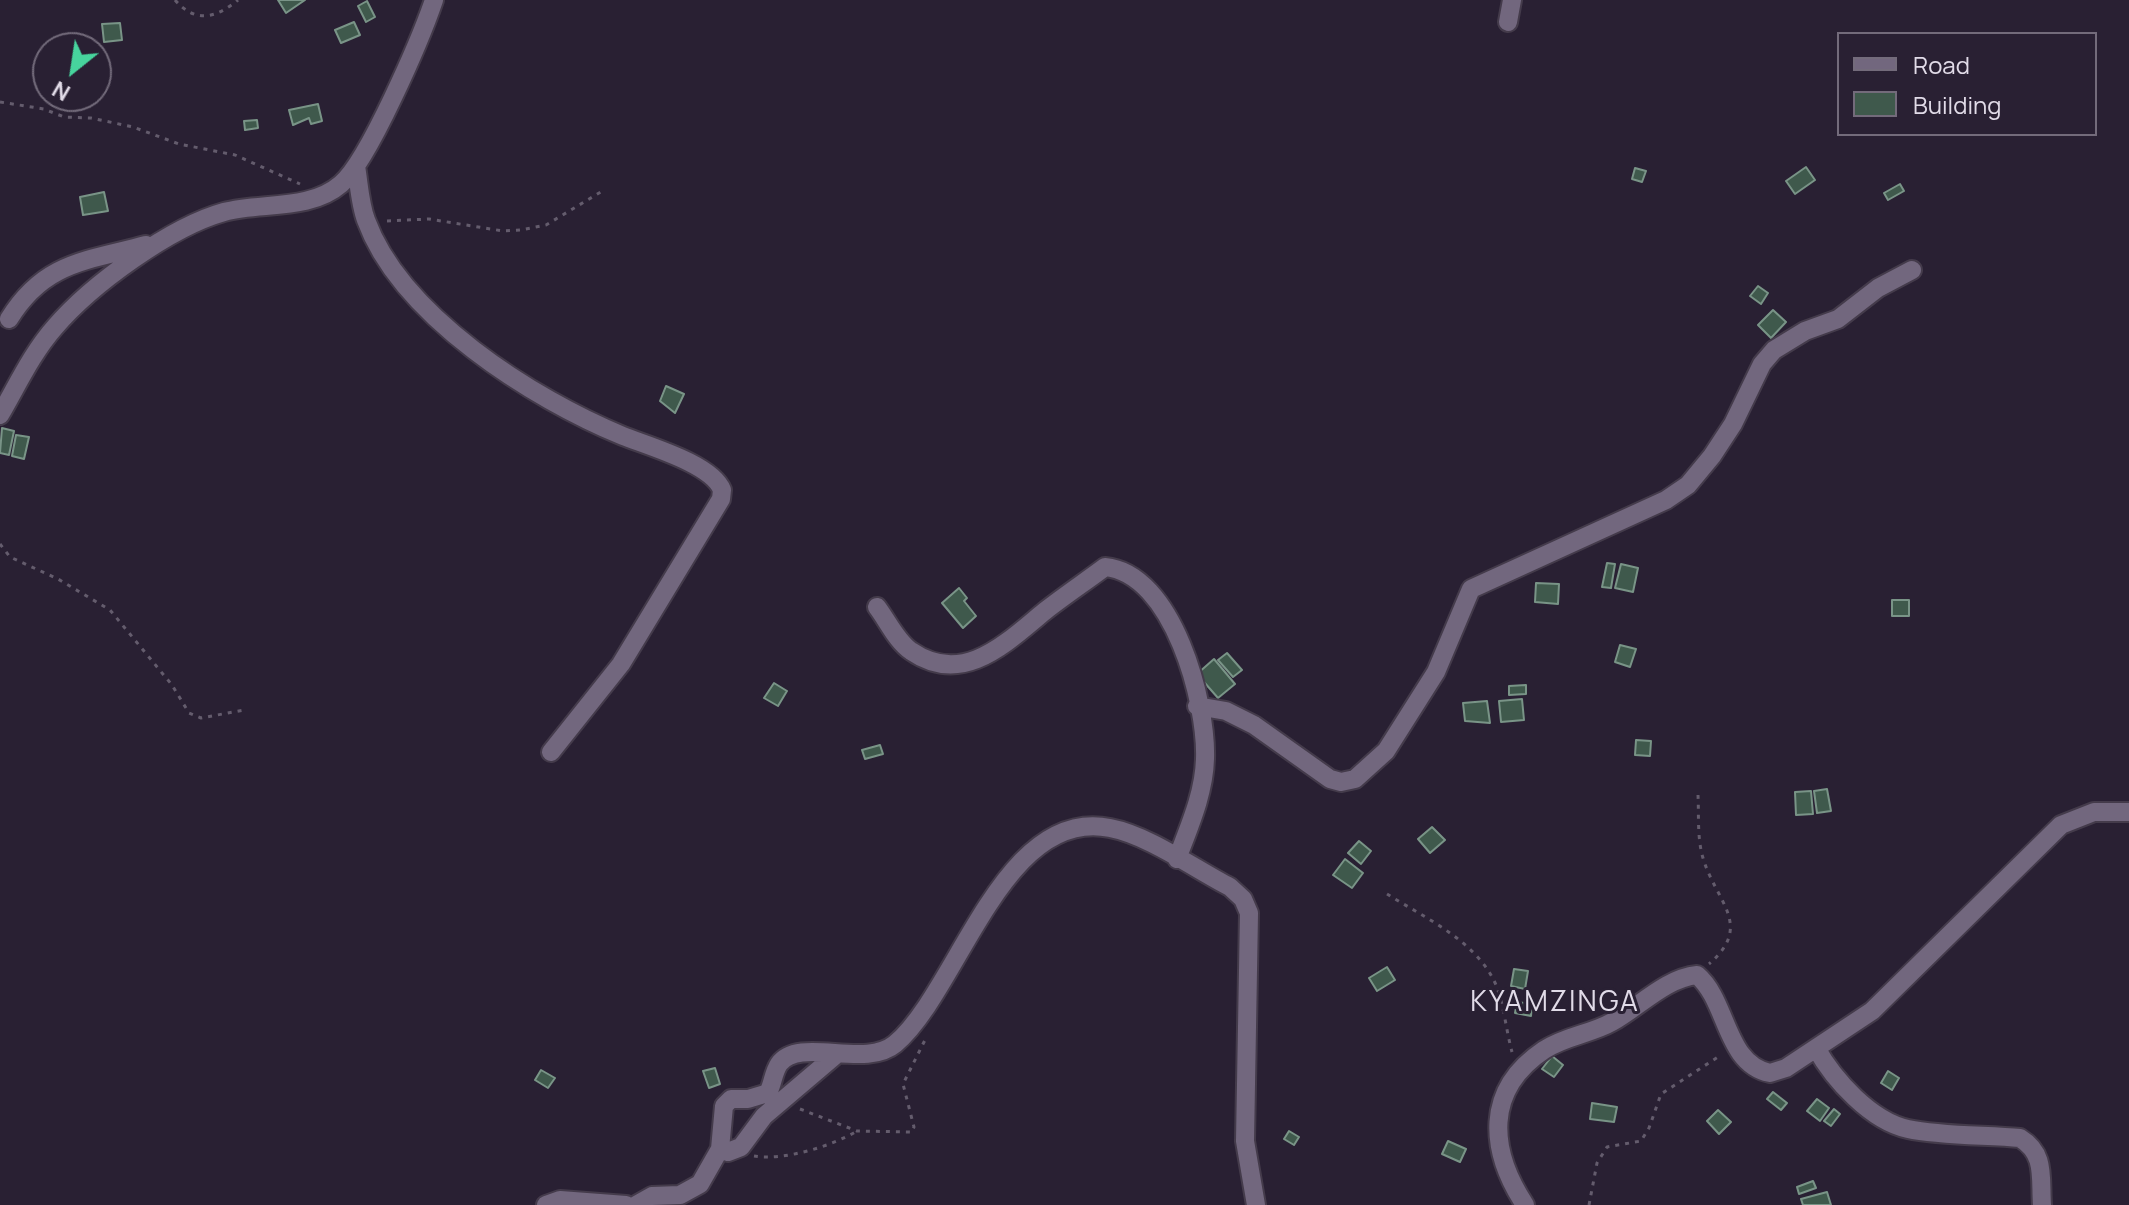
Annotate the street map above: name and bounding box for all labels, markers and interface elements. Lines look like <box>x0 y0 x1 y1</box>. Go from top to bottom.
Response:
north arrow <box>32 32 112 112</box>
legend <box>1837 32 2097 136</box>
text: Road <box>1913 48 1970 81</box>
text: N <box>47 74 75 108</box>
text: Building <box>1913 88 2001 121</box>
district label: KYAMZINGA <box>1470 986 1640 1020</box>

